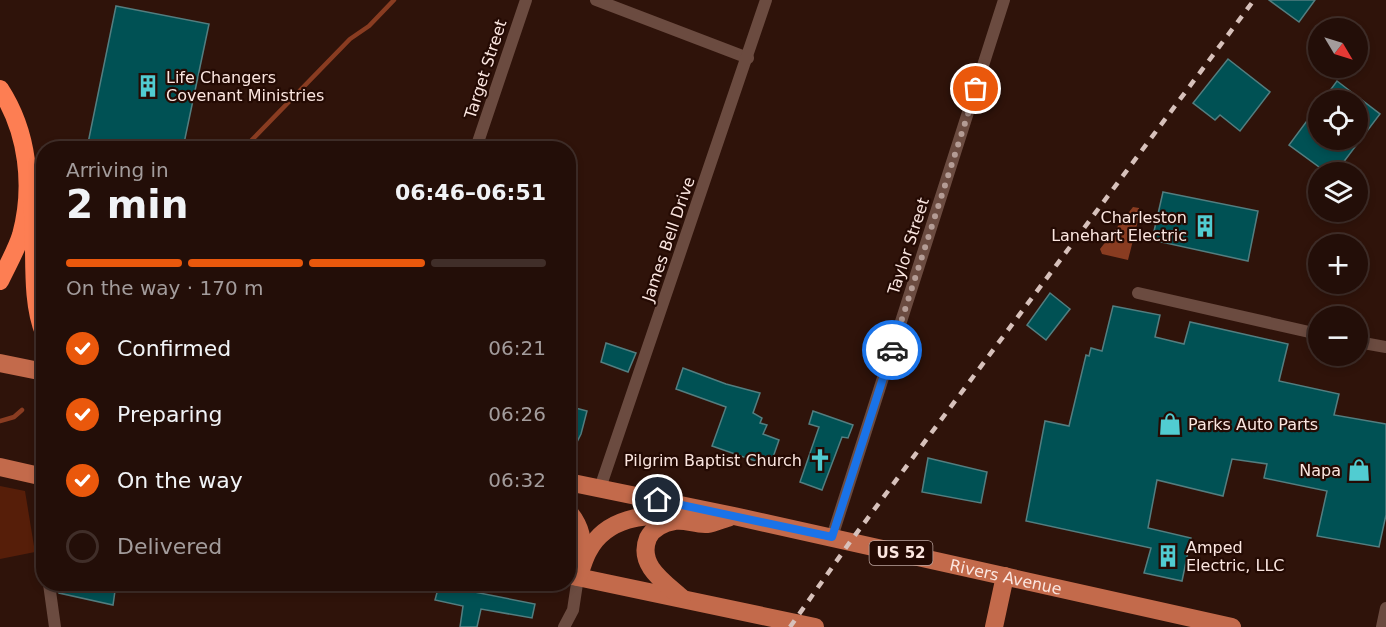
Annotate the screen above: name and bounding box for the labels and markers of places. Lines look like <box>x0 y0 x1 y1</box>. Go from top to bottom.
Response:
pin <box>950 63 1001 114</box>
place label: Life Changers Covenant Ministries <box>166 68 324 105</box>
building icon: Life Changers Covenant Ministries <box>135 73 161 99</box>
place label: Charleston Lanehart Electric <box>1051 208 1187 245</box>
building icon: Charleston Lanehart Electric <box>1192 213 1218 239</box>
shop icon: Parks Auto Parts <box>1157 411 1183 437</box>
place label: Parks Auto Parts <box>1188 415 1318 434</box>
church icon: Pilgrim Baptist Church <box>807 447 833 473</box>
place label: Pilgrim Baptist Church <box>624 451 802 470</box>
shop icon: Napa <box>1346 457 1372 483</box>
place label: Napa <box>1299 461 1341 480</box>
pin <box>632 474 683 525</box>
place label: Amped Electric, LLC <box>1186 538 1284 575</box>
building icon: Amped Electric, LLC <box>1155 543 1181 569</box>

